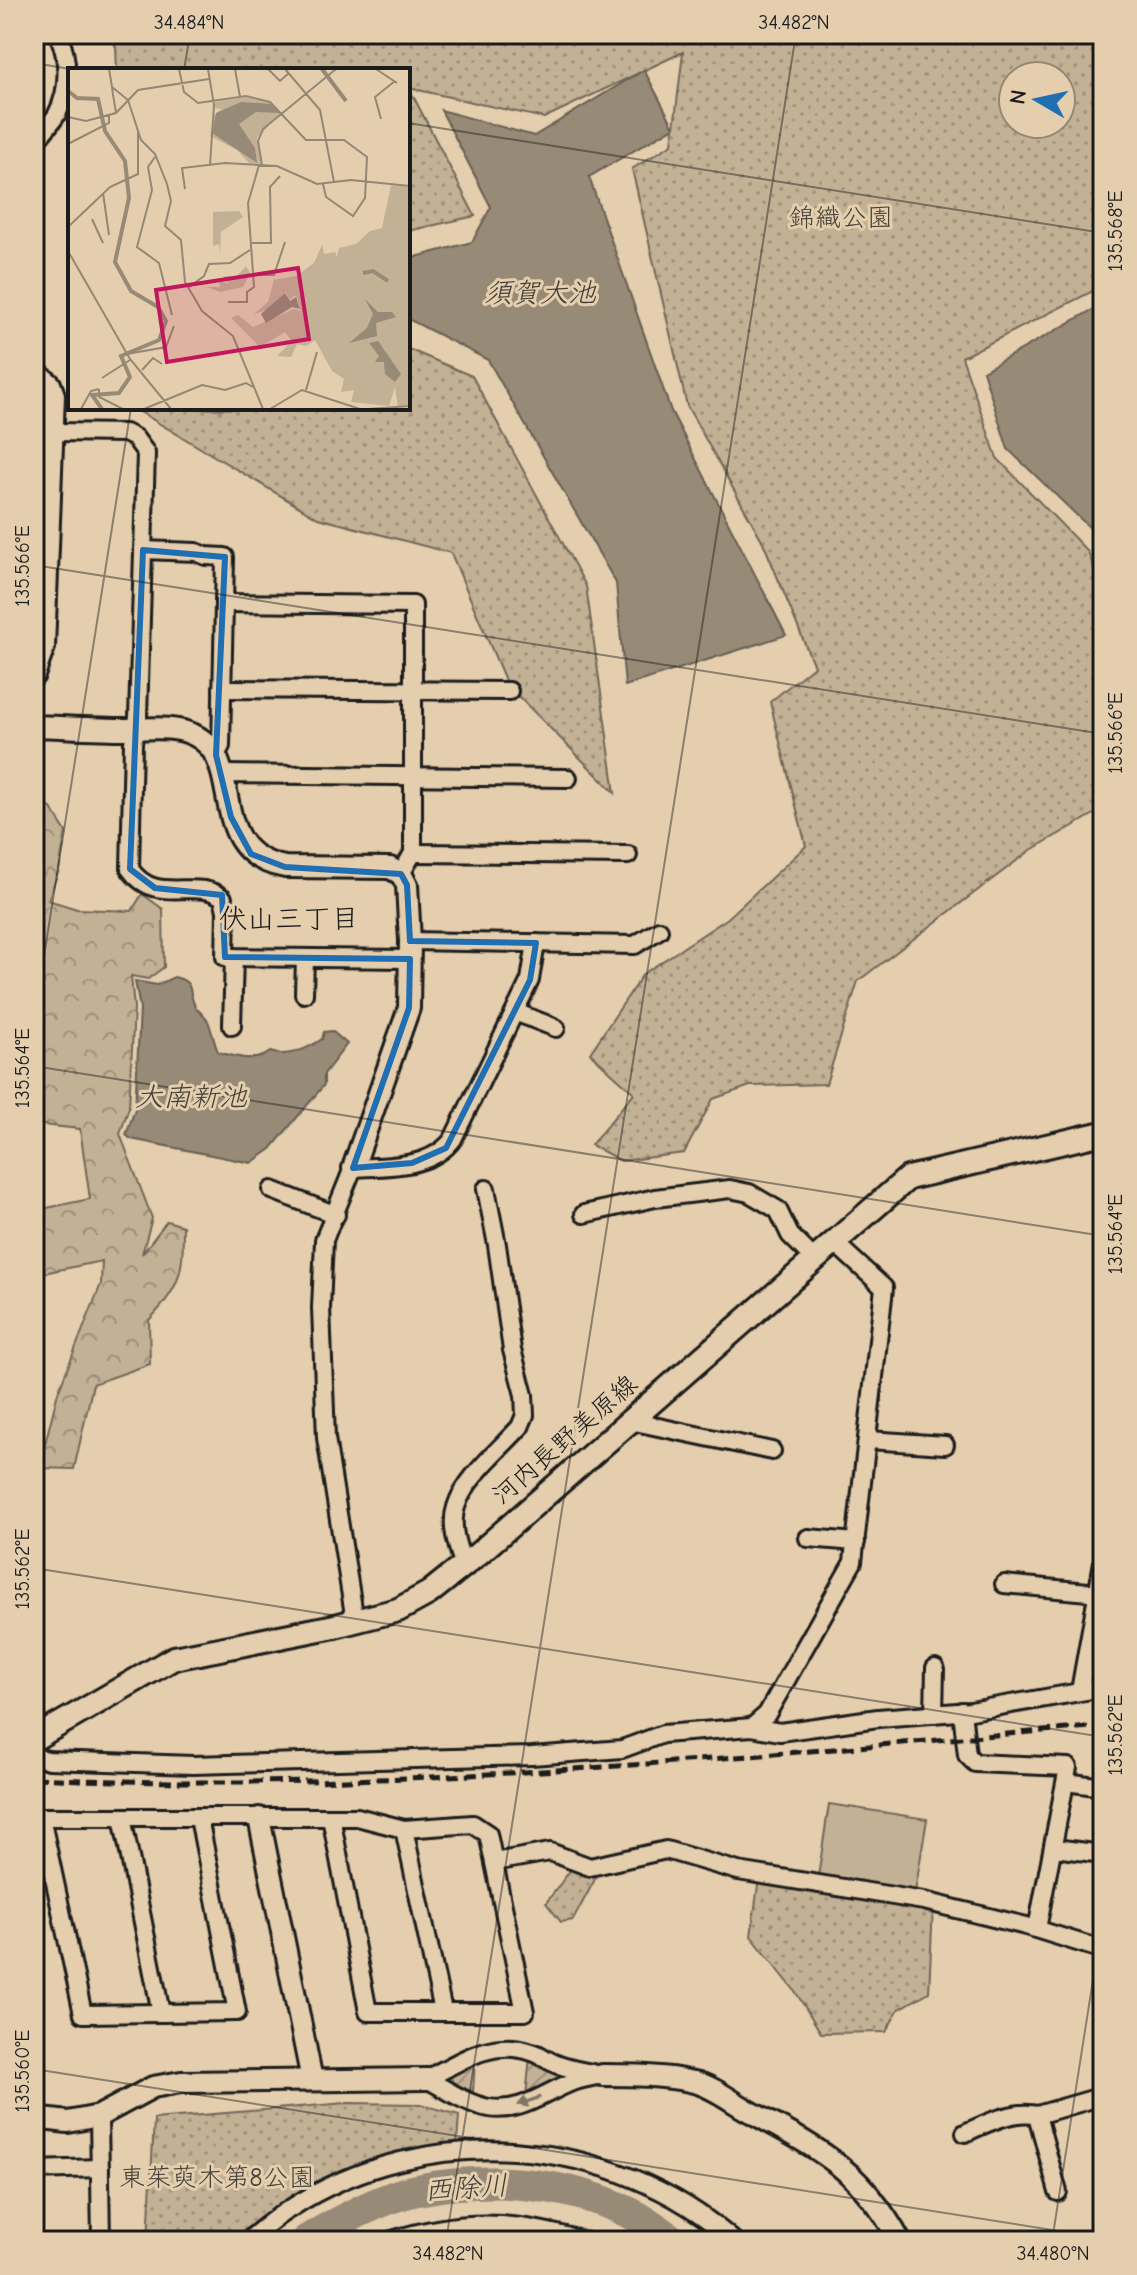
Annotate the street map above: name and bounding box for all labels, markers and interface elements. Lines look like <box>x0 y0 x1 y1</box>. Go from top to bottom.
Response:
text: 34.484°N <box>154 11 224 34</box>
text: 34.482°N <box>758 11 830 34</box>
north arrow <box>997 60 1077 140</box>
inset map <box>68 68 410 410</box>
text: N <box>1004 88 1032 106</box>
text: 135.568°E <box>1104 191 1127 271</box>
park label: 錦織公園 <box>789 203 893 233</box>
water label: 須賀大池 <box>484 277 597 309</box>
text: 135.566°E <box>11 525 34 607</box>
text: 135.566°E <box>1104 692 1127 774</box>
district label: 伏山三丁目 <box>219 903 359 935</box>
text: 135.564°E <box>11 1028 34 1108</box>
water label: 大南新池 <box>135 1081 248 1113</box>
text: 135.564°E <box>1104 1194 1127 1274</box>
street label: 河内長野美原線 <box>486 1369 644 1511</box>
text: 135.562°E <box>11 1528 34 1610</box>
text: 135.562°E <box>1104 1694 1127 1776</box>
text: 135.560°E <box>11 2030 34 2112</box>
one-way arrow <box>517 2095 541 2108</box>
park label: 東茱萸木第8公園 <box>119 2163 315 2193</box>
water label: 西除川 <box>423 2169 509 2207</box>
text: 34.482°N <box>412 2242 484 2265</box>
text: 34.480°N <box>1016 2242 1090 2265</box>

